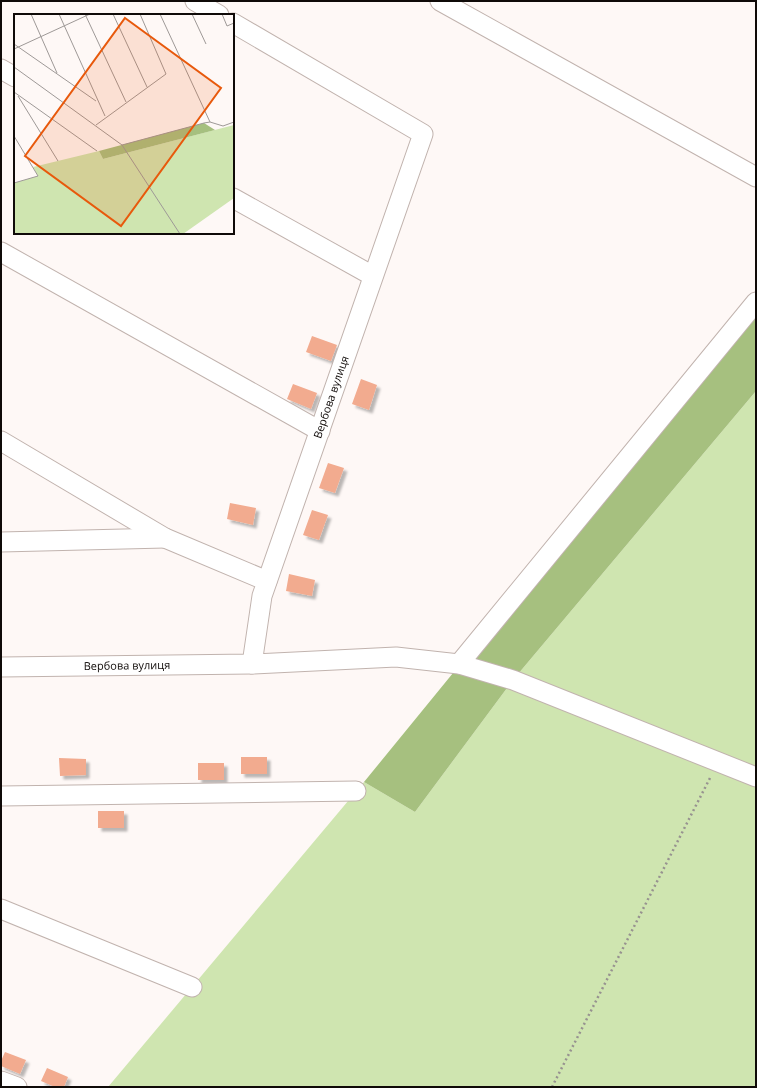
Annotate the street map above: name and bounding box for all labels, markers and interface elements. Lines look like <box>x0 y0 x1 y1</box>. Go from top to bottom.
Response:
inset map <box>14 14 234 234</box>
street label: Вербова вулиця <box>309 353 352 440</box>
street label: Вербова вулиця <box>84 657 170 673</box>

